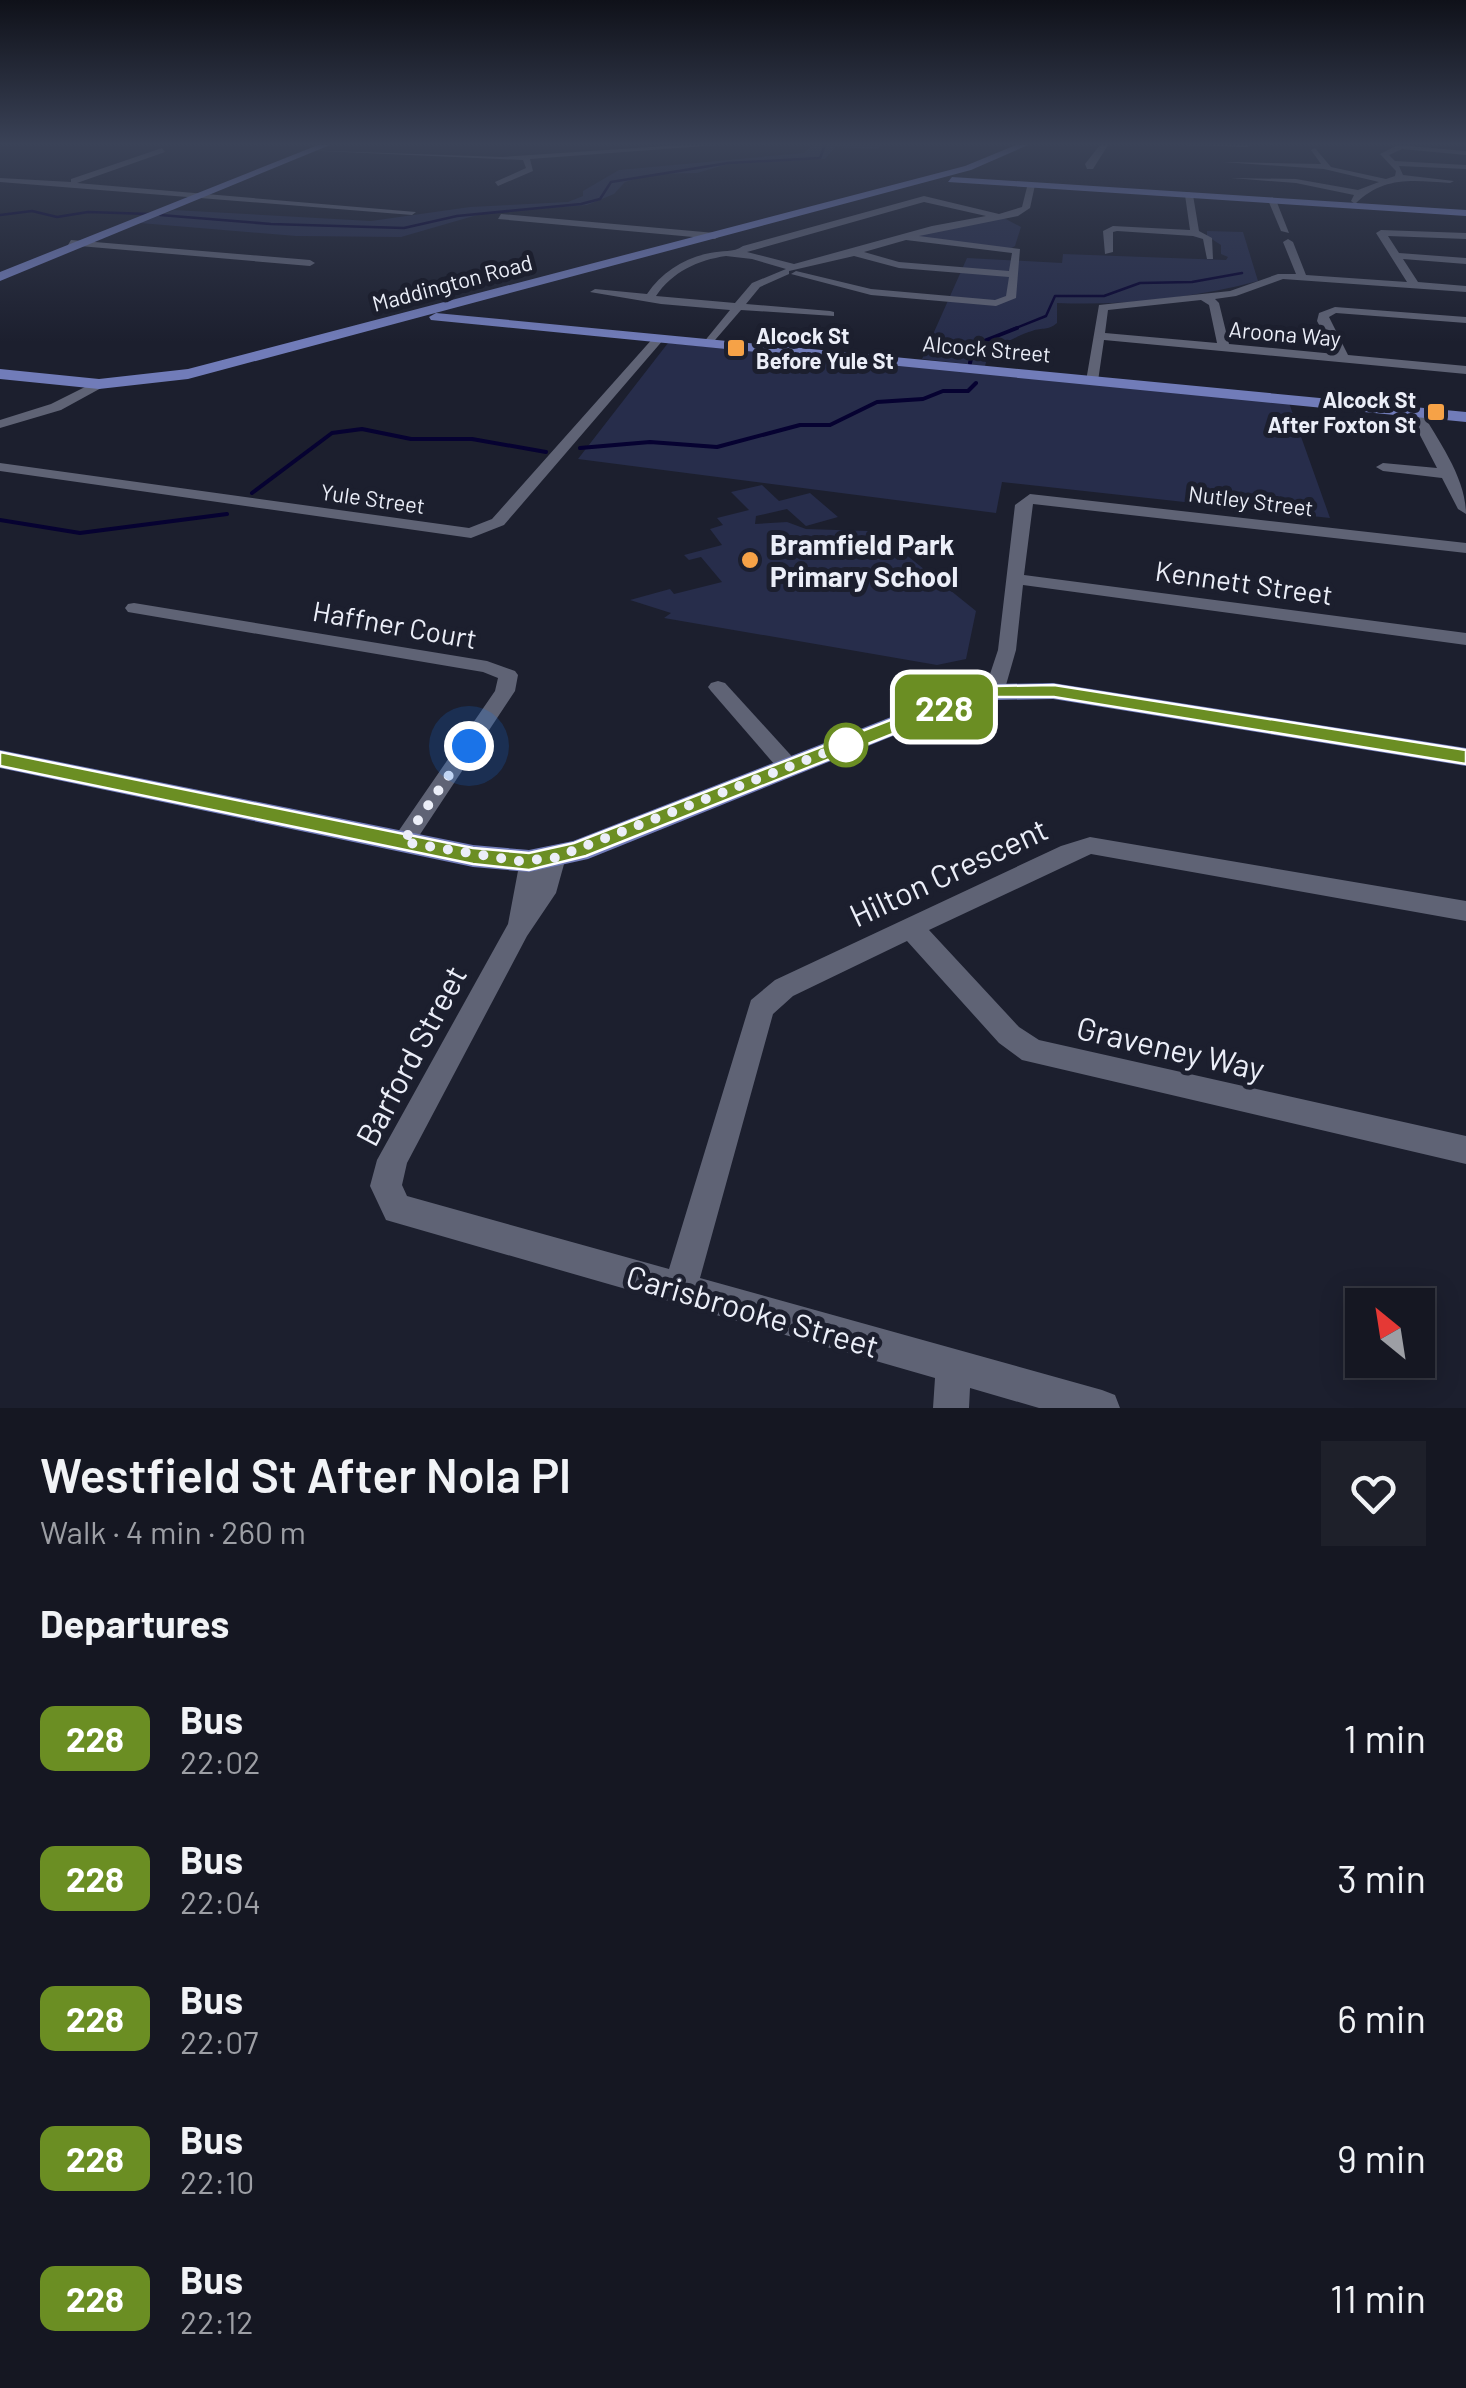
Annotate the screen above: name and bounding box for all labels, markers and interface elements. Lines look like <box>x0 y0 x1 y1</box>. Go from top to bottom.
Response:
street label: Maddington Road <box>369 248 535 316</box>
street label: Aroona Way <box>1228 315 1342 351</box>
place label: Alcock St Before Yule St <box>756 322 894 373</box>
street label: Alcock Street <box>922 329 1052 367</box>
marker: Alcock St Before Yule St <box>725 337 747 359</box>
place label: Alcock St After Foxton St <box>1267 386 1416 437</box>
marker: Alcock St After Foxton St <box>1425 401 1447 423</box>
street label: Yule Street <box>319 478 427 518</box>
street label: Nutley Street <box>1187 479 1315 521</box>
place label: Bramfield Park Primary School <box>770 527 958 593</box>
marker: Bramfield Park Primary School <box>739 549 761 571</box>
street label: Kennett Street <box>1153 553 1335 611</box>
street label: Haffner Court <box>310 593 480 655</box>
line badge: 228 <box>886 674 1002 740</box>
text: 228 <box>915 686 973 728</box>
your location <box>444 721 494 771</box>
unlabelled marker <box>825 724 867 766</box>
street label: Hilton Crescent <box>843 809 1053 933</box>
street label: Barford Street <box>347 959 473 1151</box>
street label: Graveney Way <box>1073 1007 1269 1087</box>
street label: Carisbrooke Street <box>622 1256 884 1364</box>
north arrow <box>1345 1288 1435 1378</box>
map controls <box>1345 1288 1435 1378</box>
button: heart <box>1321 1441 1426 1546</box>
text: Westfield St After Nola Pl <box>40 1445 571 1503</box>
text: Walk · 4 min · 260 m <box>40 1512 306 1550</box>
text: Departures <box>40 1600 229 1646</box>
text: Bus <box>180 1696 243 1742</box>
text: 1 min <box>1344 1715 1426 1761</box>
text: 228 <box>66 1717 124 1759</box>
text: 22:02 <box>180 1742 260 1780</box>
text: Bus <box>180 1836 243 1882</box>
text: 3 min <box>1337 1855 1426 1901</box>
text: 228 <box>66 1857 124 1899</box>
text: 22:04 <box>180 1882 261 1920</box>
text: Bus <box>180 1976 243 2022</box>
text: 6 min <box>1337 1995 1426 2041</box>
text: 228 <box>66 1997 124 2039</box>
text: 22:07 <box>180 2022 258 2060</box>
text: Bus <box>180 2116 243 2162</box>
text: 9 min <box>1337 2135 1426 2181</box>
text: 228 <box>66 2137 124 2179</box>
text: 22:10 <box>180 2162 254 2200</box>
text: Bus <box>180 2256 243 2302</box>
text: 11 min <box>1330 2275 1426 2321</box>
text: 228 <box>66 2277 124 2319</box>
text: 22:12 <box>180 2302 254 2340</box>

